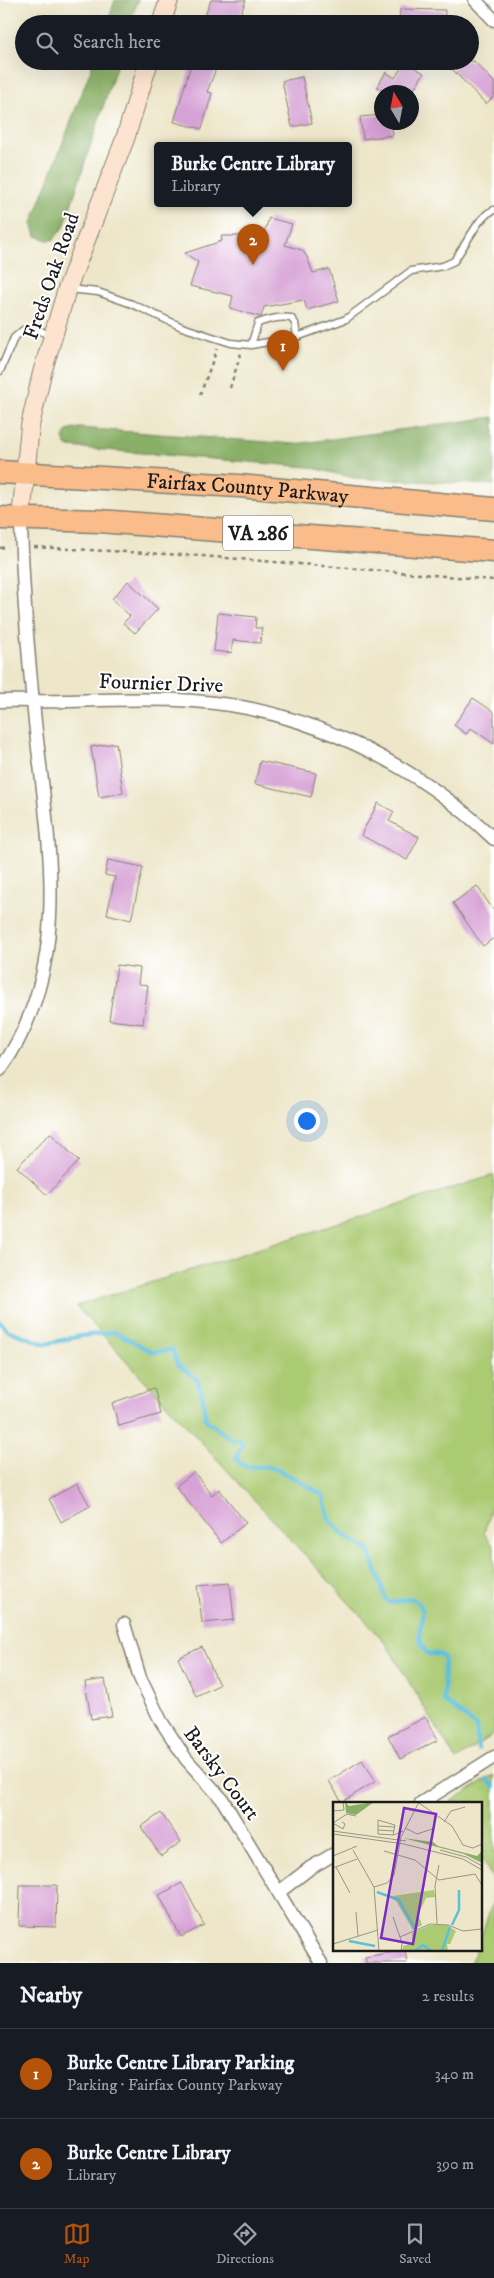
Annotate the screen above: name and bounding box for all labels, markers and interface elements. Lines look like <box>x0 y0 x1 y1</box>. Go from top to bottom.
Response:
search box <box>15 15 479 70</box>
icon: search <box>33 29 61 57</box>
text: Search here <box>73 31 161 54</box>
north arrow <box>374 85 419 130</box>
popup <box>154 142 352 207</box>
text: Burke Centre Library <box>171 153 335 176</box>
text: Library <box>171 176 221 196</box>
street label: Freds Oak Road <box>18 209 86 343</box>
pin: 2 <box>237 224 269 265</box>
pin: 1 <box>267 330 299 371</box>
street label: Fairfax County Parkway <box>146 469 351 510</box>
road number: VA 286 <box>223 516 293 550</box>
street label: Fournier Drive <box>98 669 224 699</box>
your location <box>294 1108 320 1134</box>
street label: Barsky Court <box>177 1722 265 1826</box>
inset map <box>333 1802 482 1950</box>
text: Nearby <box>20 1983 82 2009</box>
text: 2 results <box>422 1986 474 2006</box>
text: Burke Centre Library Parking <box>67 2052 294 2075</box>
text: 1 <box>33 2064 39 2084</box>
text: 340 m <box>435 2064 474 2084</box>
text: Parking · Fairfax County Parkway <box>67 2075 282 2095</box>
text: Burke Centre Library <box>67 2142 230 2165</box>
text: 2 <box>32 2154 40 2174</box>
text: 390 m <box>436 2154 474 2174</box>
text: Library <box>67 2165 116 2185</box>
tab: Map <box>63 2220 91 2268</box>
tab: Directions <box>216 2220 274 2268</box>
tab: Saved <box>399 2220 431 2268</box>

